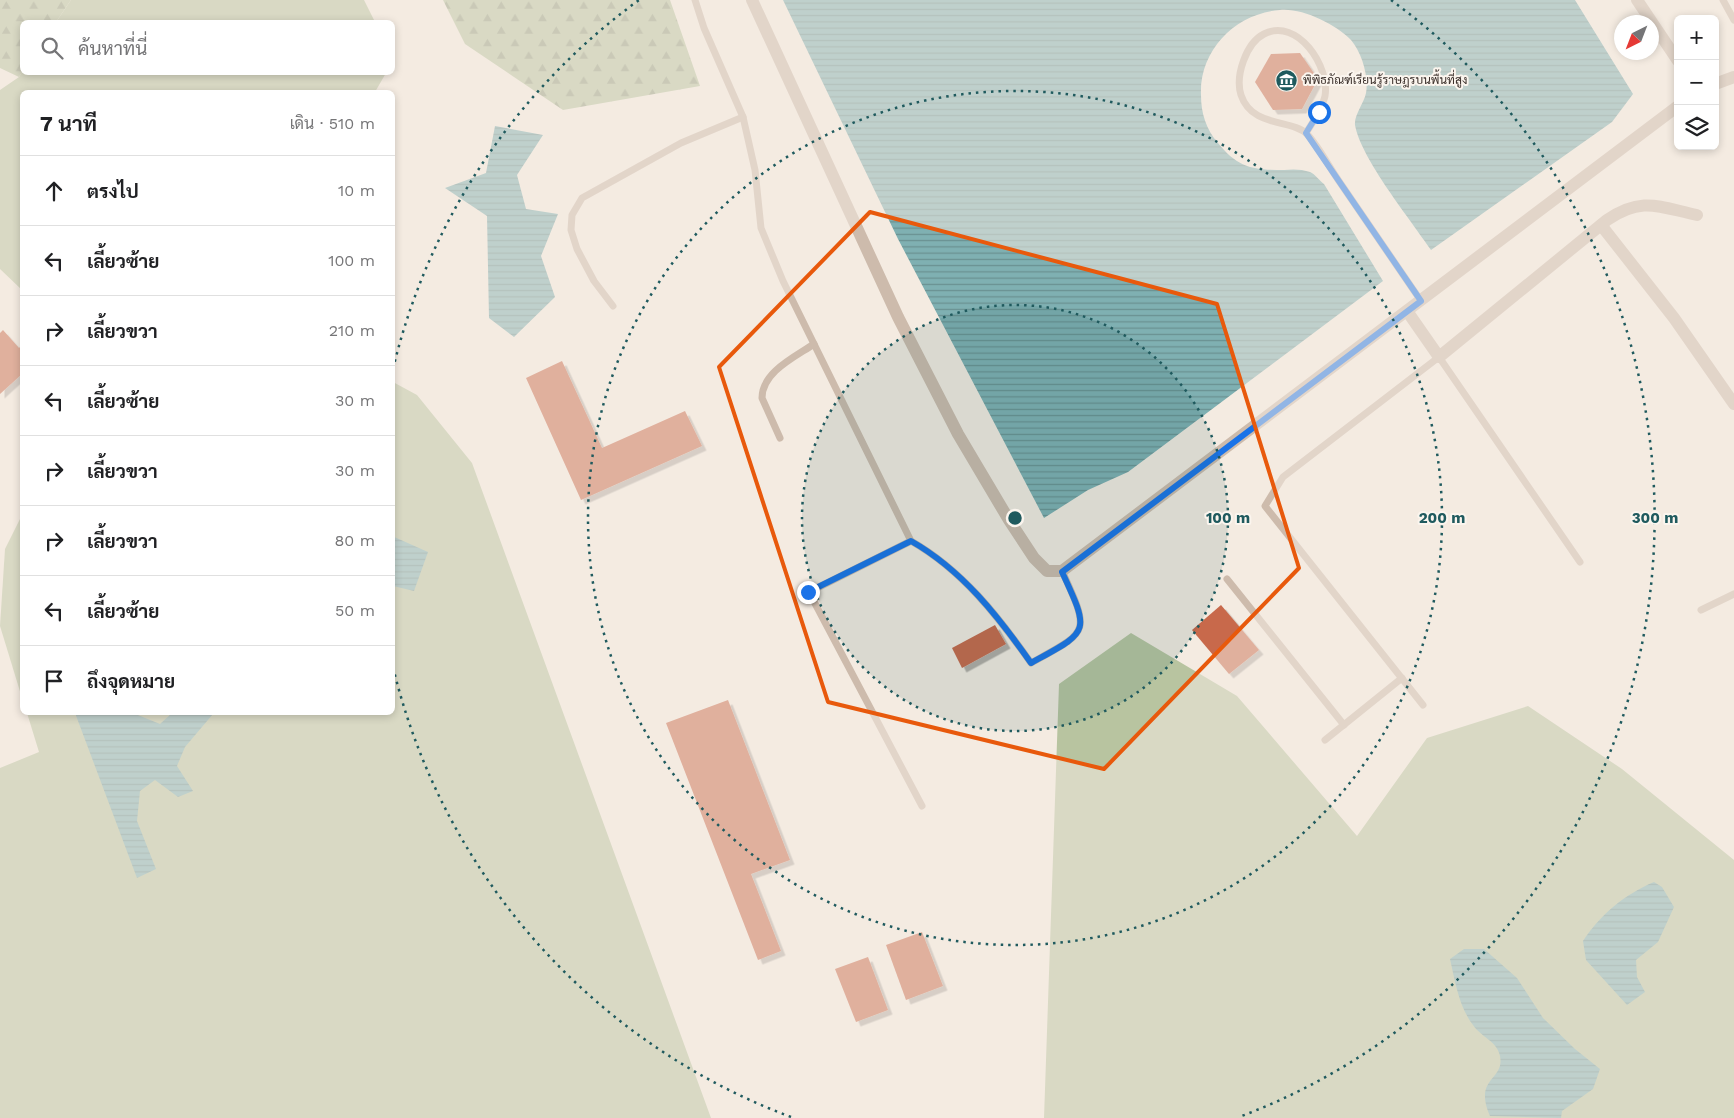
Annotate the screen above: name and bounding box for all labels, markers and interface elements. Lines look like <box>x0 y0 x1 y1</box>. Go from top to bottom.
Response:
north arrow <box>1614 15 1659 60</box>
map controls <box>1674 15 1719 150</box>
button: + <box>1674 15 1719 60</box>
search box <box>20 20 395 75</box>
icon: search <box>38 34 66 62</box>
text: ค้นหาที่นี่ <box>78 37 147 60</box>
button: − <box>1674 60 1719 105</box>
museum icon: พิพิธภัณฑ์เรียนรู้ราษฎรบนพื้นที่สูง <box>1275 68 1299 92</box>
place label: พิพิธภัณฑ์เรียนรู้ราษฎรบนพื้นที่สูง <box>1303 69 1467 88</box>
route start <box>1308 101 1331 124</box>
button: layers <box>1674 105 1719 150</box>
text: 7 นาที <box>40 111 97 136</box>
text: เดิน · 510 m <box>290 114 375 133</box>
icon: ahead <box>40 177 68 205</box>
text: ตรงไป <box>87 180 139 203</box>
text: 10 m <box>338 181 375 200</box>
icon: left <box>40 247 68 275</box>
text: เลี้ยวซ้าย <box>87 250 159 273</box>
text: 100 m <box>328 251 375 270</box>
icon: right <box>40 317 68 345</box>
text: เลี้ยวขวา <box>87 320 158 343</box>
text: 210 m <box>329 321 375 340</box>
icon: left <box>40 387 68 415</box>
text: เลี้ยวซ้าย <box>87 390 159 413</box>
text: 30 m <box>335 391 375 410</box>
icon: right <box>40 457 68 485</box>
text: เลี้ยวขวา <box>87 460 158 483</box>
text: 30 m <box>335 461 375 480</box>
centre of rings <box>1006 509 1024 527</box>
text: 100 m <box>1206 509 1250 527</box>
text: 200 m <box>1419 509 1465 527</box>
text: 300 m <box>1632 509 1678 527</box>
icon: right <box>40 527 68 555</box>
text: เลี้ยวขวา <box>87 530 158 553</box>
text: 80 m <box>334 531 375 550</box>
route end <box>797 581 820 604</box>
icon: left <box>40 597 68 625</box>
text: เลี้ยวซ้าย <box>87 600 159 623</box>
text: 50 m <box>335 601 375 620</box>
icon: arrive <box>40 667 68 695</box>
text: ถึงจุดหมาย <box>87 670 175 693</box>

